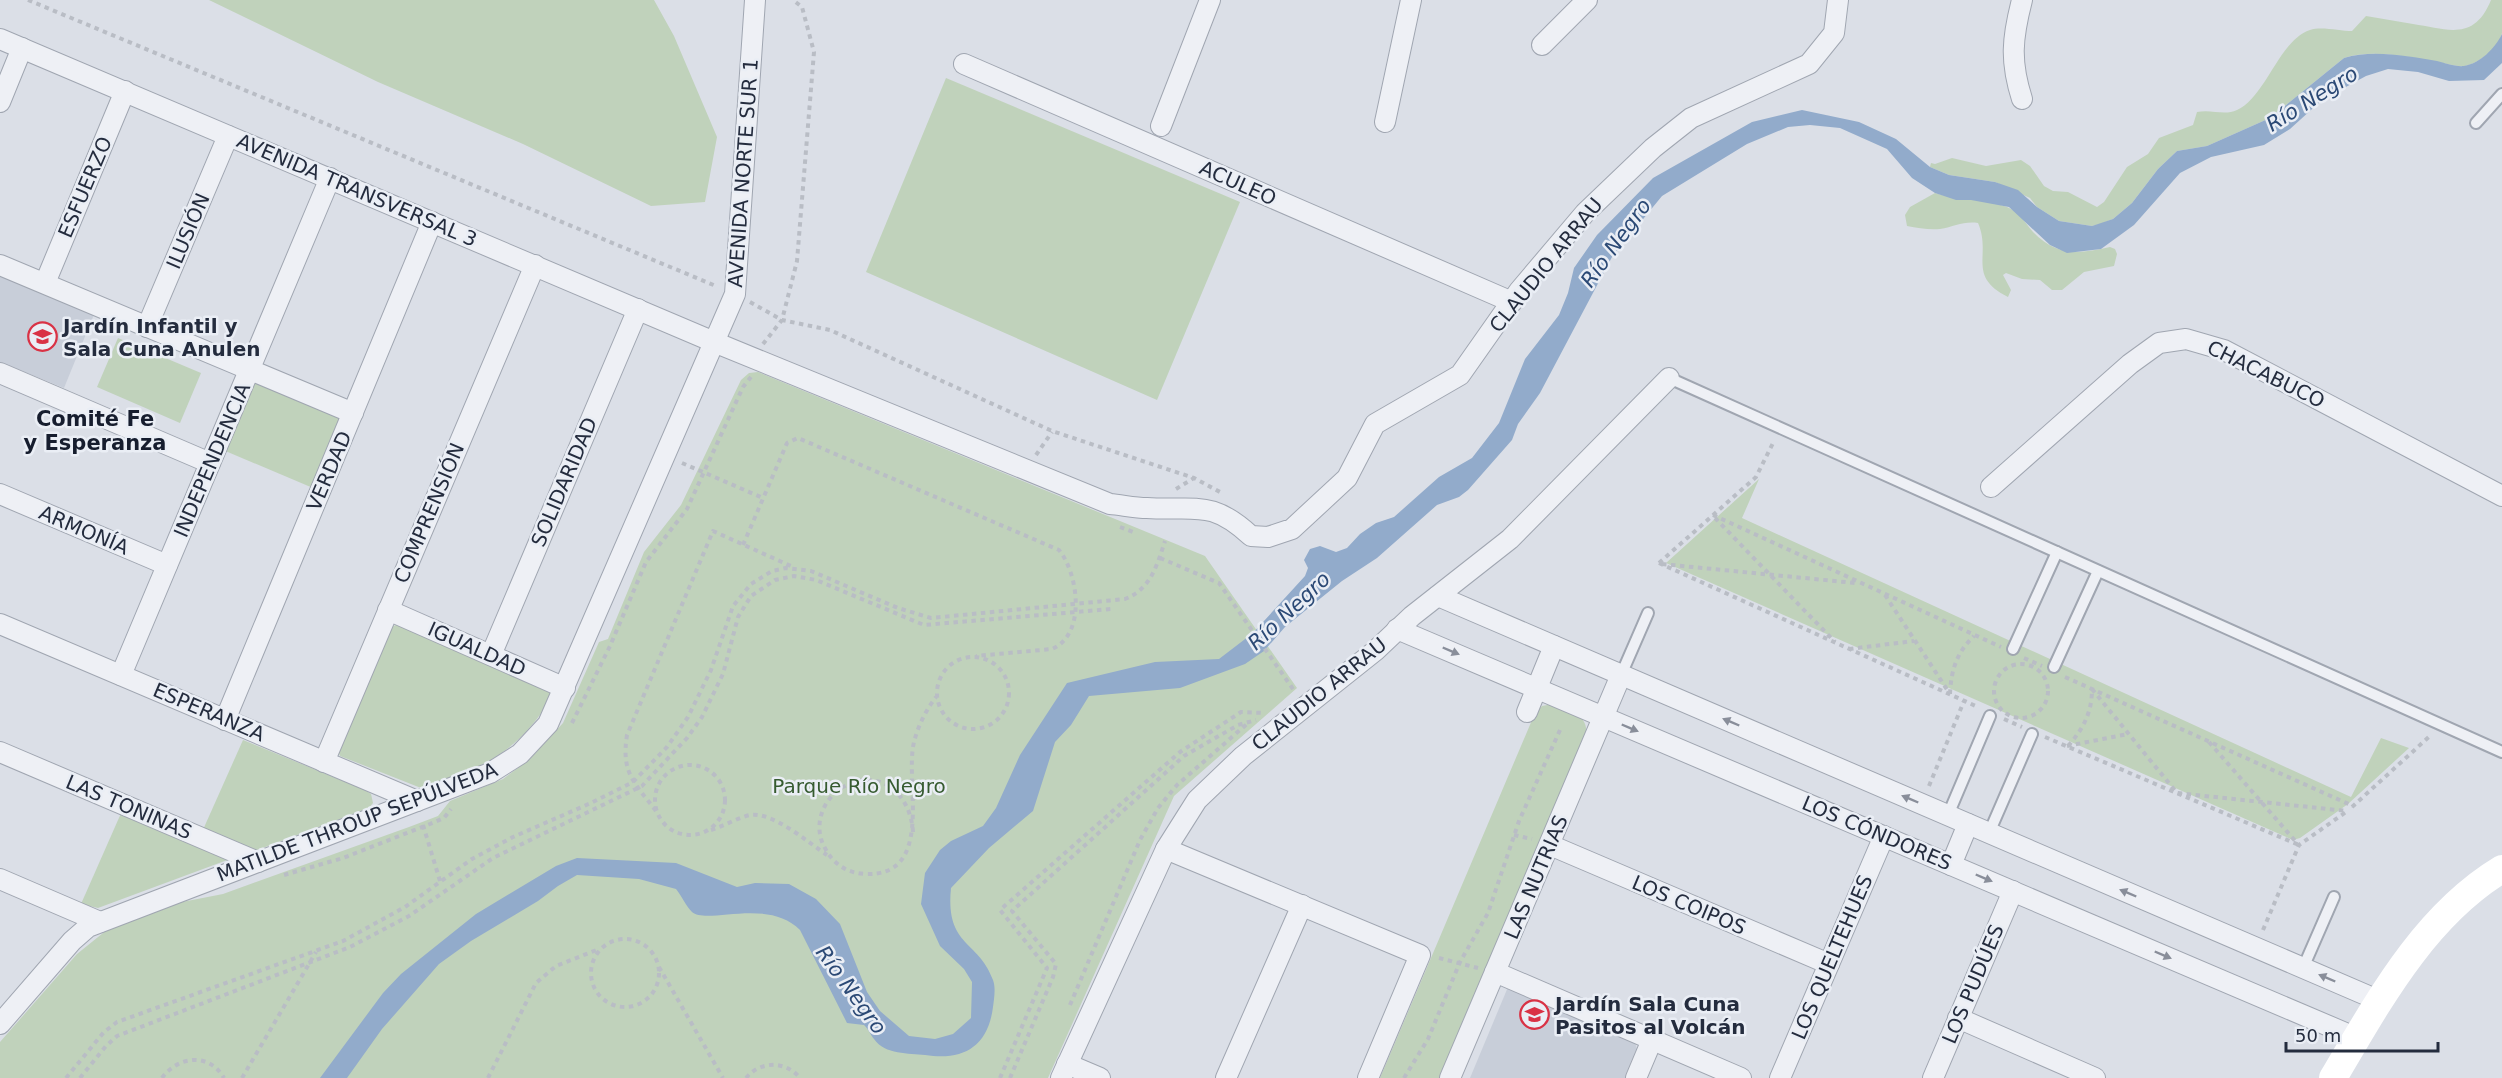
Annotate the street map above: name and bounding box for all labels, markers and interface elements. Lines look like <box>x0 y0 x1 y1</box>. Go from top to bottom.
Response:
street label: AVENIDA NORTE SUR 1 <box>723 58 763 288</box>
water label: Río Negro <box>2262 61 2362 137</box>
street label: AVENIDA TRANSVERSAL 3 <box>233 128 481 252</box>
street label: ESFUERZO <box>53 133 117 241</box>
street label: ACULEO <box>1196 155 1280 211</box>
street label: ILUSIÓN <box>161 189 215 273</box>
street label: CLAUDIO ARRAU <box>1484 193 1608 337</box>
water label: Río Negro <box>1576 194 1656 292</box>
place label: Jardín Infantil y Sala Cuna Anulen <box>61 314 260 361</box>
school or university icon: Jardín Infantil y Sala Cuna Anulen <box>26 321 58 353</box>
street label: CHACABUCO <box>2203 335 2329 413</box>
street label: INDEPENDENCIA <box>169 379 255 541</box>
district label: Comité Fe y Esperanza <box>24 407 167 455</box>
street label: SOLIDARIDAD <box>526 414 602 550</box>
street label: VERDAD <box>301 427 357 515</box>
street label: COMPRENSIÓN <box>389 439 469 587</box>
street label: ARMONÍA <box>36 500 133 560</box>
water label: Río Negro <box>1243 567 1335 655</box>
street label: IGUALDAD <box>424 617 530 681</box>
street label: CLAUDIO ARRAU <box>1247 632 1391 756</box>
one-way arrow <box>1442 647 1460 656</box>
street label: ESPERANZA <box>149 678 269 746</box>
one-way arrow <box>1722 717 1740 727</box>
one-way arrow <box>1622 723 1640 733</box>
street label: MATILDE THROUP SEPÚLVEDA <box>213 757 501 887</box>
street label: LAS TONINAS <box>62 770 196 844</box>
park label: Parque Río Negro <box>772 774 946 798</box>
street label: LOS CÓNDORES <box>1799 791 1955 875</box>
one-way arrow <box>1901 794 1919 804</box>
street label: LAS NUTRIAS <box>1499 811 1573 943</box>
street label: LOS COIPOS <box>1628 870 1750 940</box>
street label: LOS QUELTEHUES <box>1786 871 1878 1043</box>
one-way arrow <box>1975 873 1993 883</box>
one-way arrow <box>2119 888 2137 898</box>
street label: LOS PUDÚES <box>1937 921 2009 1047</box>
water label: Río Negro <box>811 941 891 1039</box>
one-way arrow <box>2154 950 2172 960</box>
one-way arrow <box>2317 973 2335 983</box>
place label: Jardín Sala Cuna Pasitos al Volcán <box>1553 992 1745 1039</box>
school or university icon: Jardín Sala Cuna Pasitos al Volcán <box>1518 999 1550 1031</box>
scale bar <box>2286 1015 2438 1053</box>
text: 50 m <box>2295 1025 2341 1046</box>

